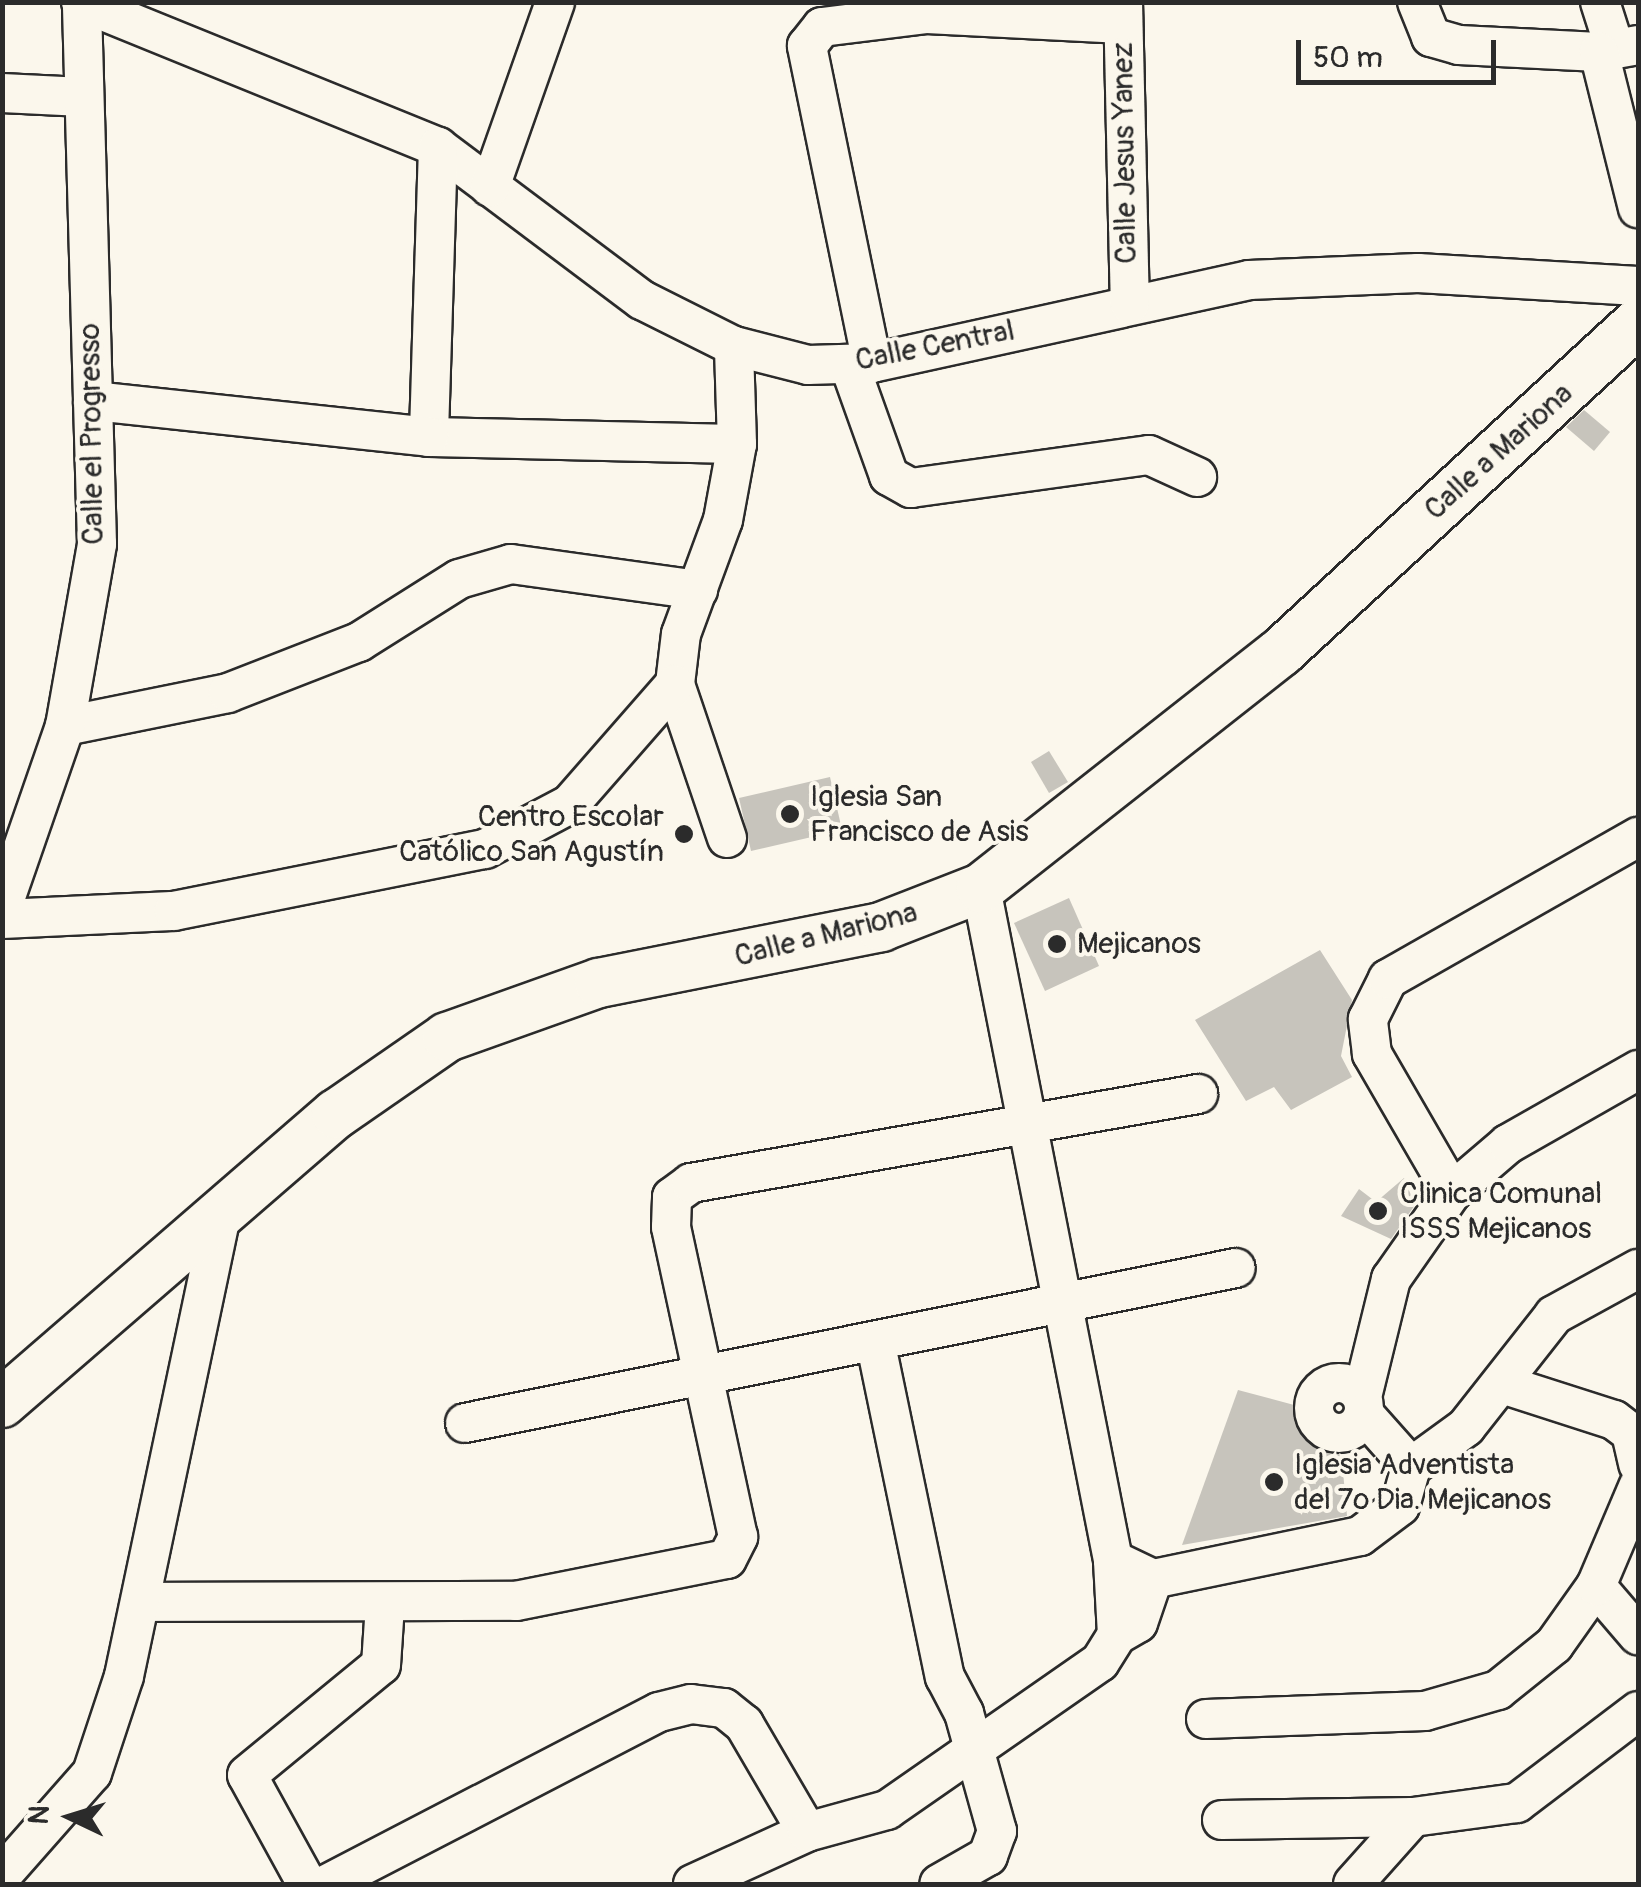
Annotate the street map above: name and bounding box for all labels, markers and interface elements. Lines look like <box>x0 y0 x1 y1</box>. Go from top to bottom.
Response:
scale bar <box>1301 20 1501 82</box>
text: 50 m <box>1313 39 1383 76</box>
street label: Calle Jesus Yanez <box>1105 42 1145 264</box>
street label: Calle Central <box>852 313 1018 379</box>
street label: Calle el Progresso <box>72 323 112 545</box>
street label: Calle a Mariona <box>1418 376 1580 528</box>
place label: Iglesia San Francisco de Asis <box>810 779 1029 850</box>
place label: Centro Escolar Católico San Agustín <box>399 799 664 870</box>
marker: Iglesia San Francisco de Asis <box>779 803 801 825</box>
marker: Centro Escolar Católico San Agustín <box>673 823 695 845</box>
street label: Calle a Mariona <box>731 895 921 975</box>
place label: Mejicanos <box>1077 926 1201 962</box>
marker: Mejicanos <box>1046 933 1068 955</box>
place label: Clinica Comunal ISSS Mejicanos <box>1400 1176 1602 1246</box>
marker: Clinica Comunal ISSS Mejicanos <box>1365 1198 1391 1224</box>
place label: Iglesia Adventista del 7o Dia. Mejicanos <box>1294 1447 1551 1518</box>
marker: Iglesia Adventista del 7o Dia. Mejicanos <box>1263 1471 1285 1493</box>
north arrow <box>20 1767 120 1867</box>
text: N <box>21 1804 58 1826</box>

